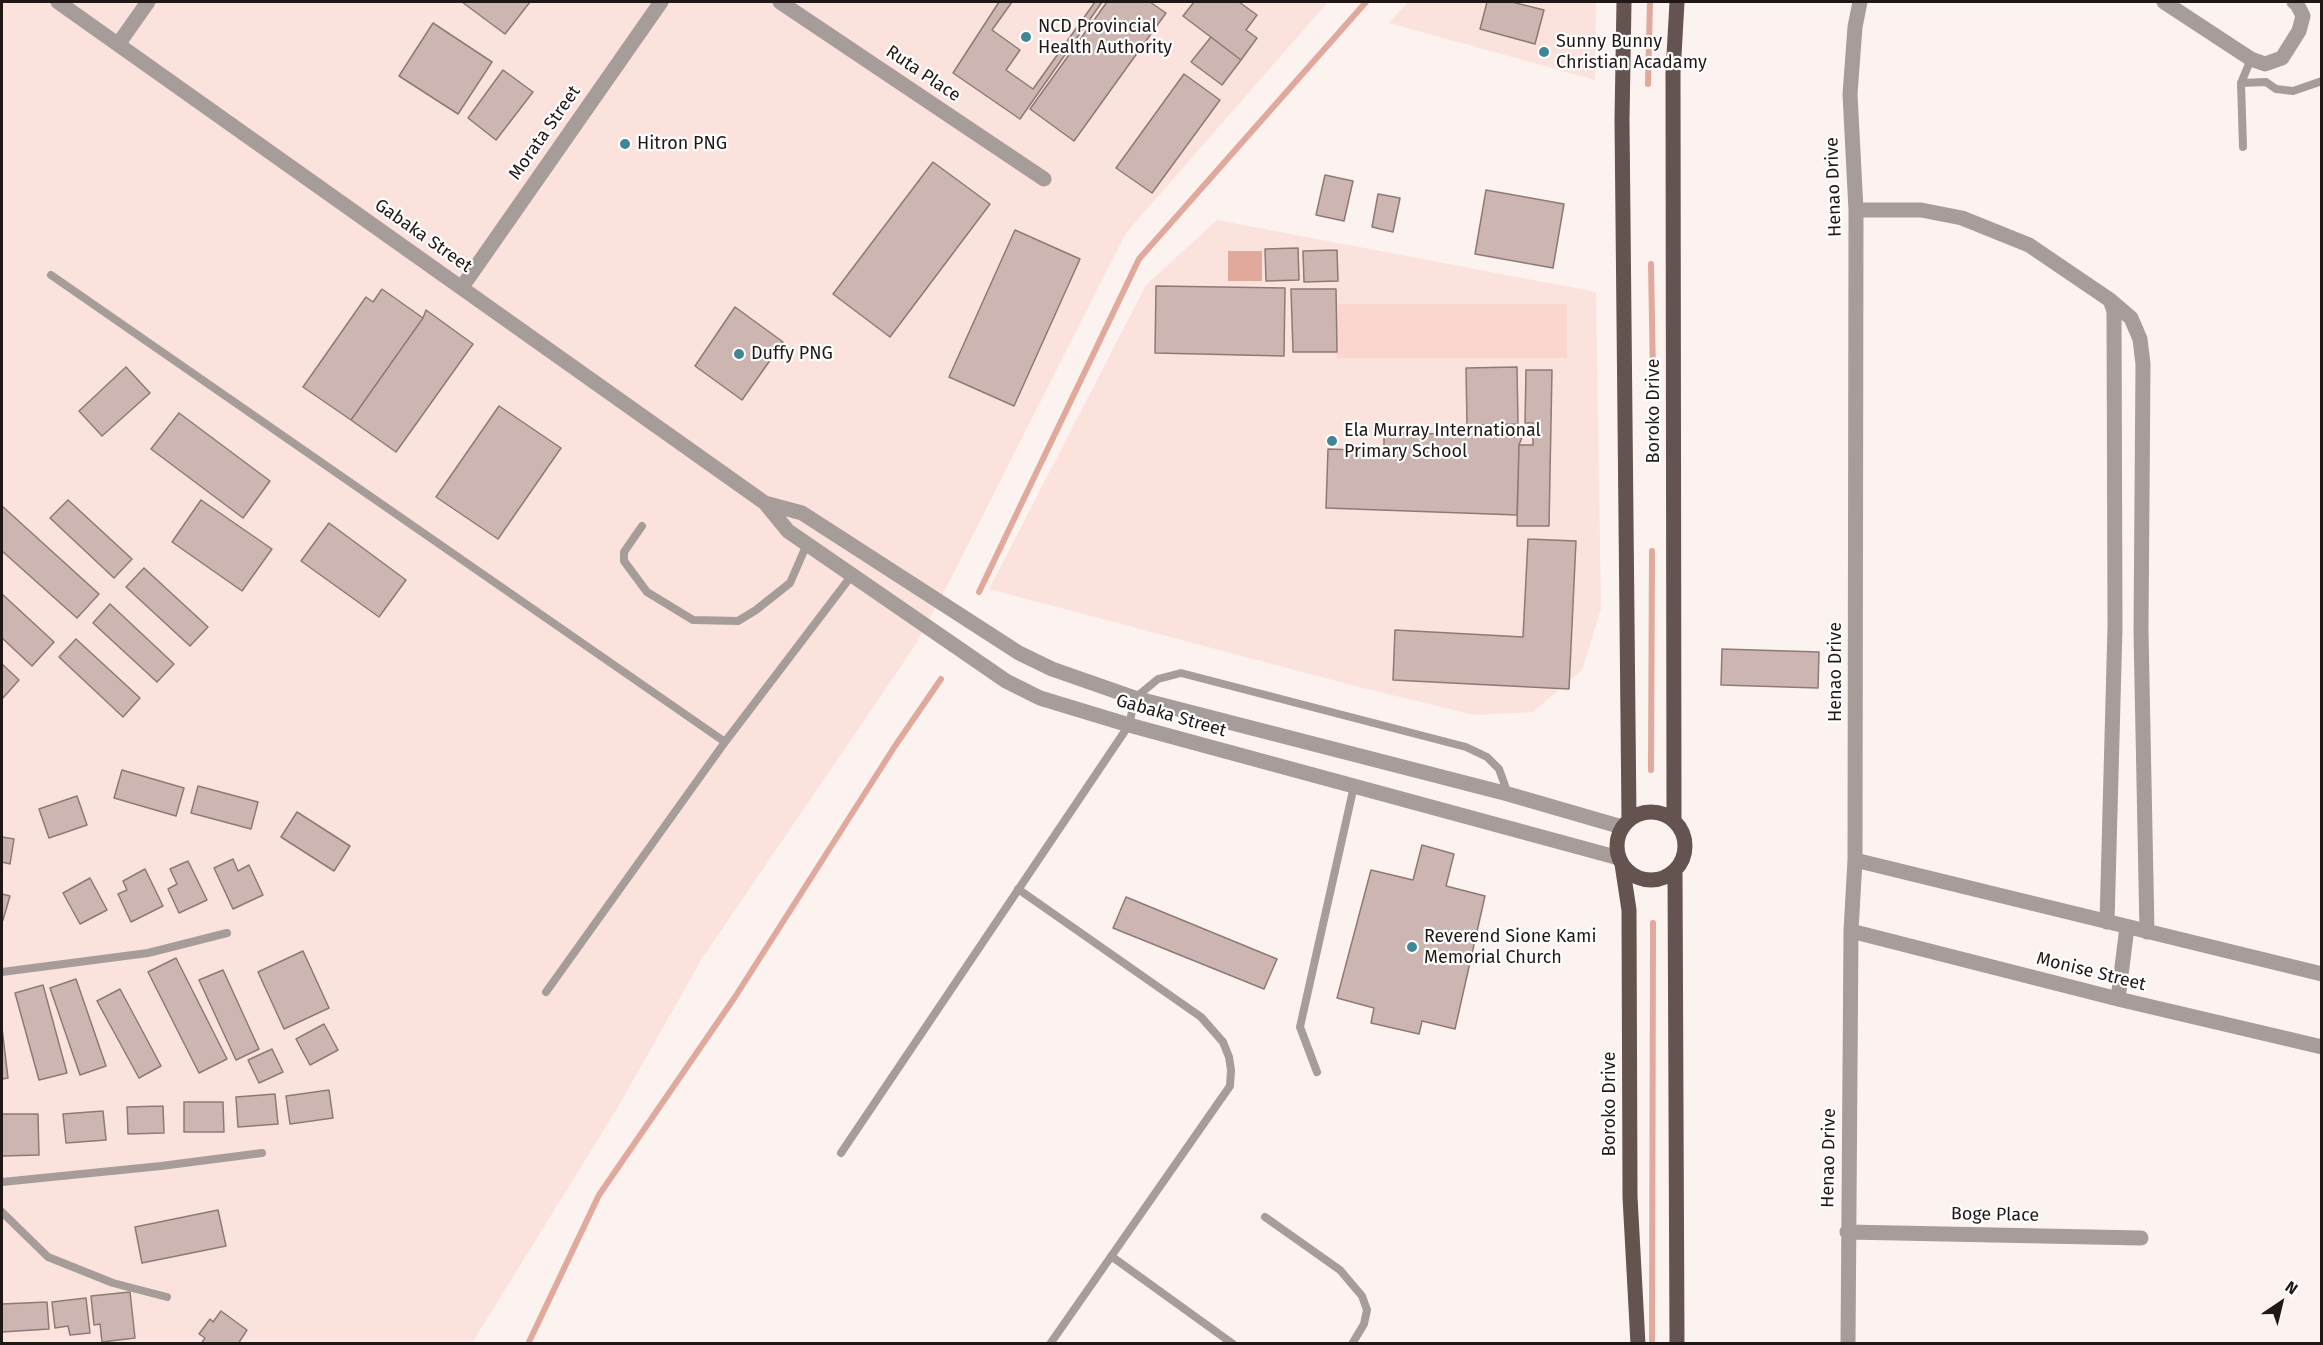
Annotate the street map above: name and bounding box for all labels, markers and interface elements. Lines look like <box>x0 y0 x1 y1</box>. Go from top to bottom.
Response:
place label: NCD Provincial Health Authority <box>1038 16 1172 58</box>
marker: NCD Provincial Health Authority <box>1019 30 1033 44</box>
place label: Sunny Bunny Christian Acadamy <box>1556 31 1707 74</box>
street label: Ruta Place <box>881 41 965 107</box>
marker: Sunny Bunny Christian Acadamy <box>1537 45 1551 59</box>
street label: Morata Street <box>504 82 586 184</box>
place label: Hitron PNG <box>637 133 727 155</box>
marker: Hitron PNG <box>618 137 632 151</box>
street label: Henao Drive <box>1821 137 1847 237</box>
street label: Gabaka Street <box>370 195 476 277</box>
place label: Duffy PNG <box>751 343 833 365</box>
marker: Duffy PNG <box>732 347 746 361</box>
street label: Boroko Drive <box>1643 359 1665 463</box>
place label: Ela Murray International Primary School <box>1344 420 1541 462</box>
marker: Ela Murray International Primary School <box>1325 434 1339 448</box>
street label: Henao Drive <box>1825 622 1847 722</box>
street label: Gabaka Street <box>1113 690 1229 742</box>
place label: Reverend Sione Kami Memorial Church <box>1424 926 1597 968</box>
marker: Reverend Sione Kami Memorial Church <box>1405 940 1419 954</box>
street label: Monise Street <box>2034 948 2148 996</box>
street label: Boroko Drive <box>1599 1052 1621 1156</box>
street label: Henao Drive <box>1817 1108 1841 1208</box>
street label: Boge Place <box>1951 1203 2039 1227</box>
north arrow <box>2251 1273 2311 1333</box>
text: N <box>2282 1277 2301 1299</box>

